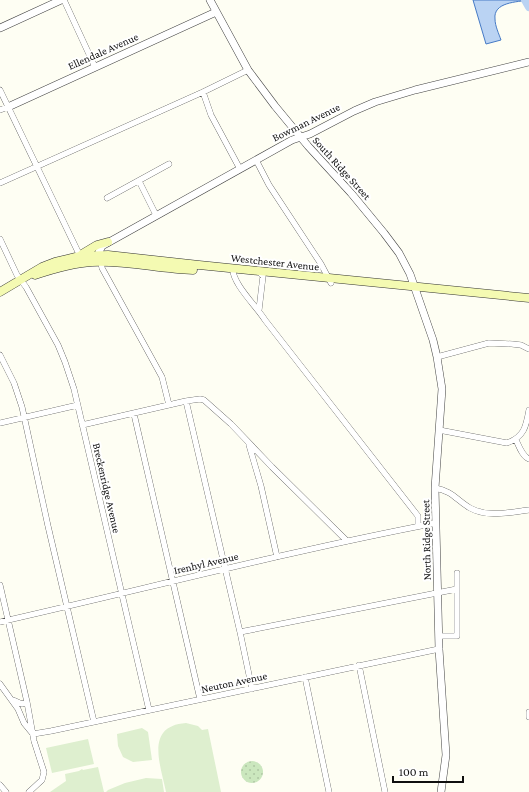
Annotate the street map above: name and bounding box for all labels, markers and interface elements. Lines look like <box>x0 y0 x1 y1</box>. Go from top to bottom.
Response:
street label: Ellendale Avenue <box>66 30 140 72</box>
street label: Bowman Avenue <box>270 100 342 144</box>
street label: South Ridge Street <box>310 134 374 203</box>
street label: Westchester Avenue <box>230 251 320 273</box>
street label: Breckenridge Avenue <box>90 442 123 535</box>
street label: North Ridge Street <box>419 499 434 581</box>
street label: Irenhyl Avenue <box>172 550 240 577</box>
street label: Neuton Avenue <box>200 669 268 695</box>
scale bar <box>393 758 463 784</box>
text: 100 m <box>399 765 429 779</box>

